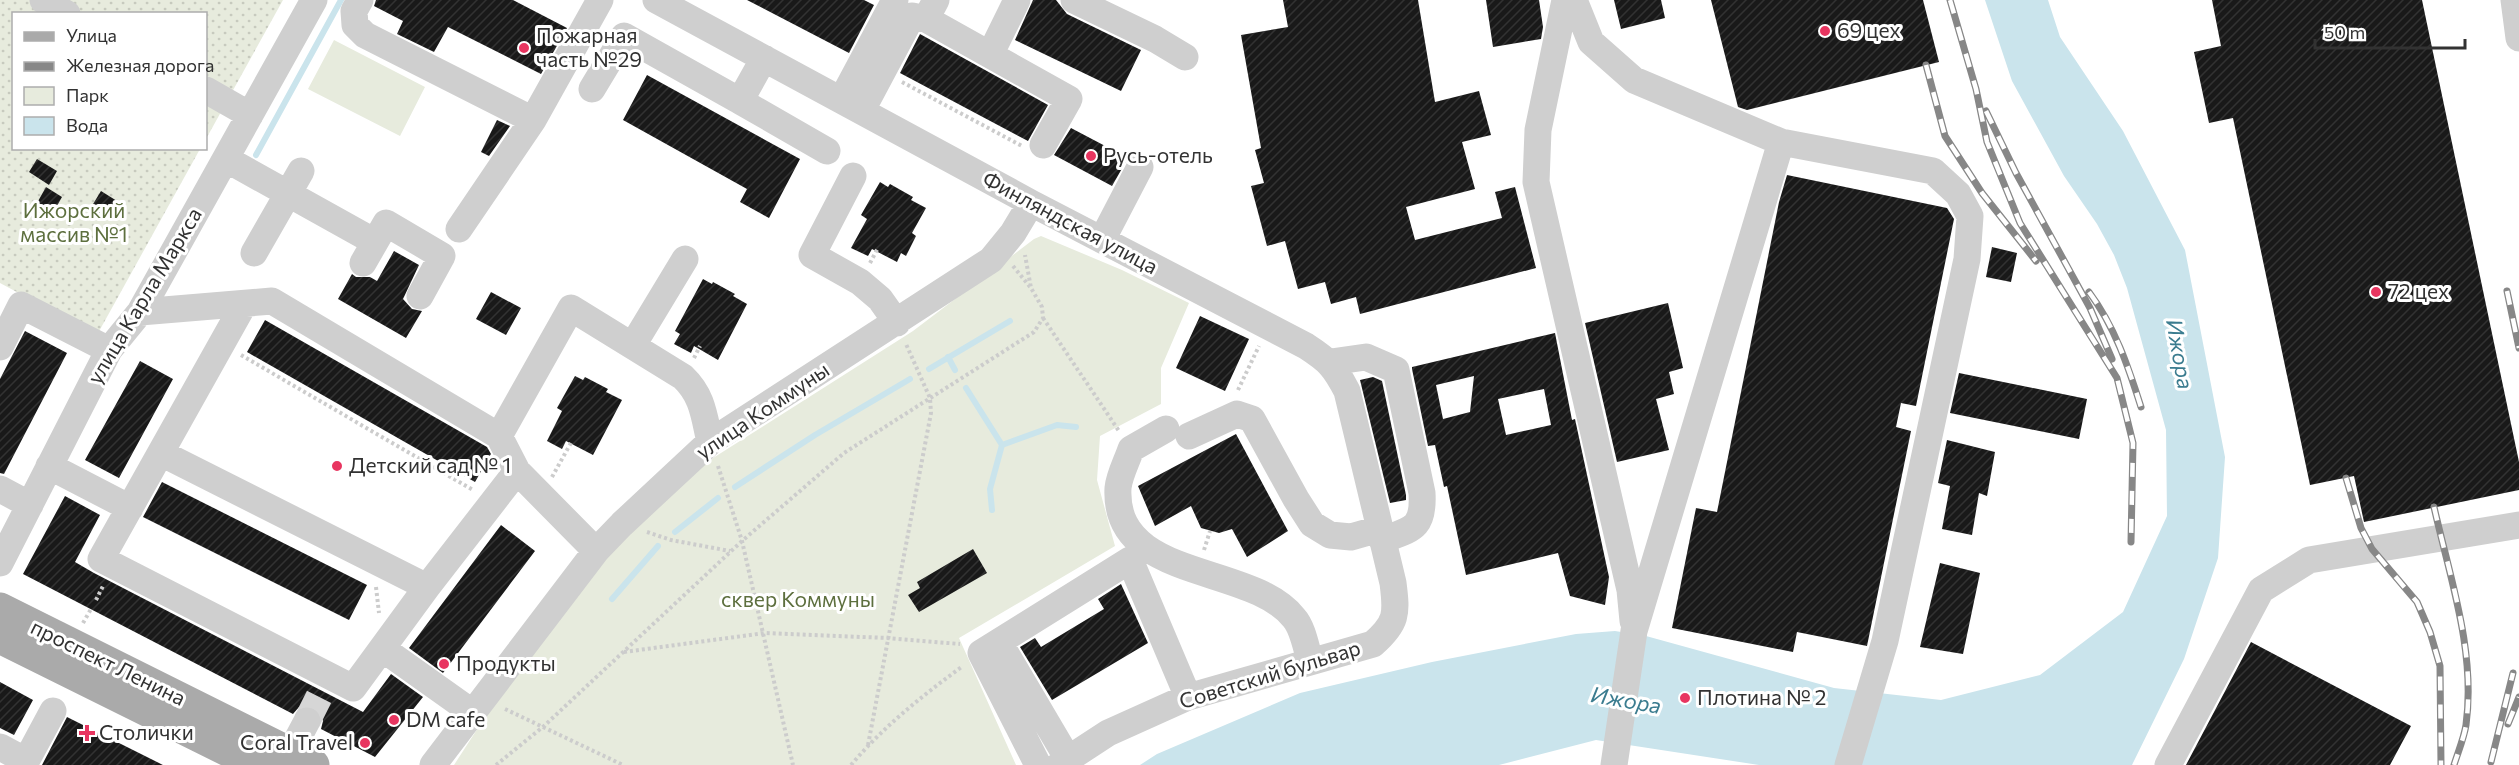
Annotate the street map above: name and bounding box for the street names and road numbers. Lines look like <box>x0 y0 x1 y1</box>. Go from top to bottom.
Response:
street label: Финляндская улица <box>979 165 1162 278</box>
street label: улица Карла Маркса <box>81 203 206 388</box>
street label: улица Коммуны <box>691 356 833 463</box>
street label: проспект Ленина <box>27 613 190 710</box>
street label: Советский бульвар <box>1176 634 1363 713</box>

